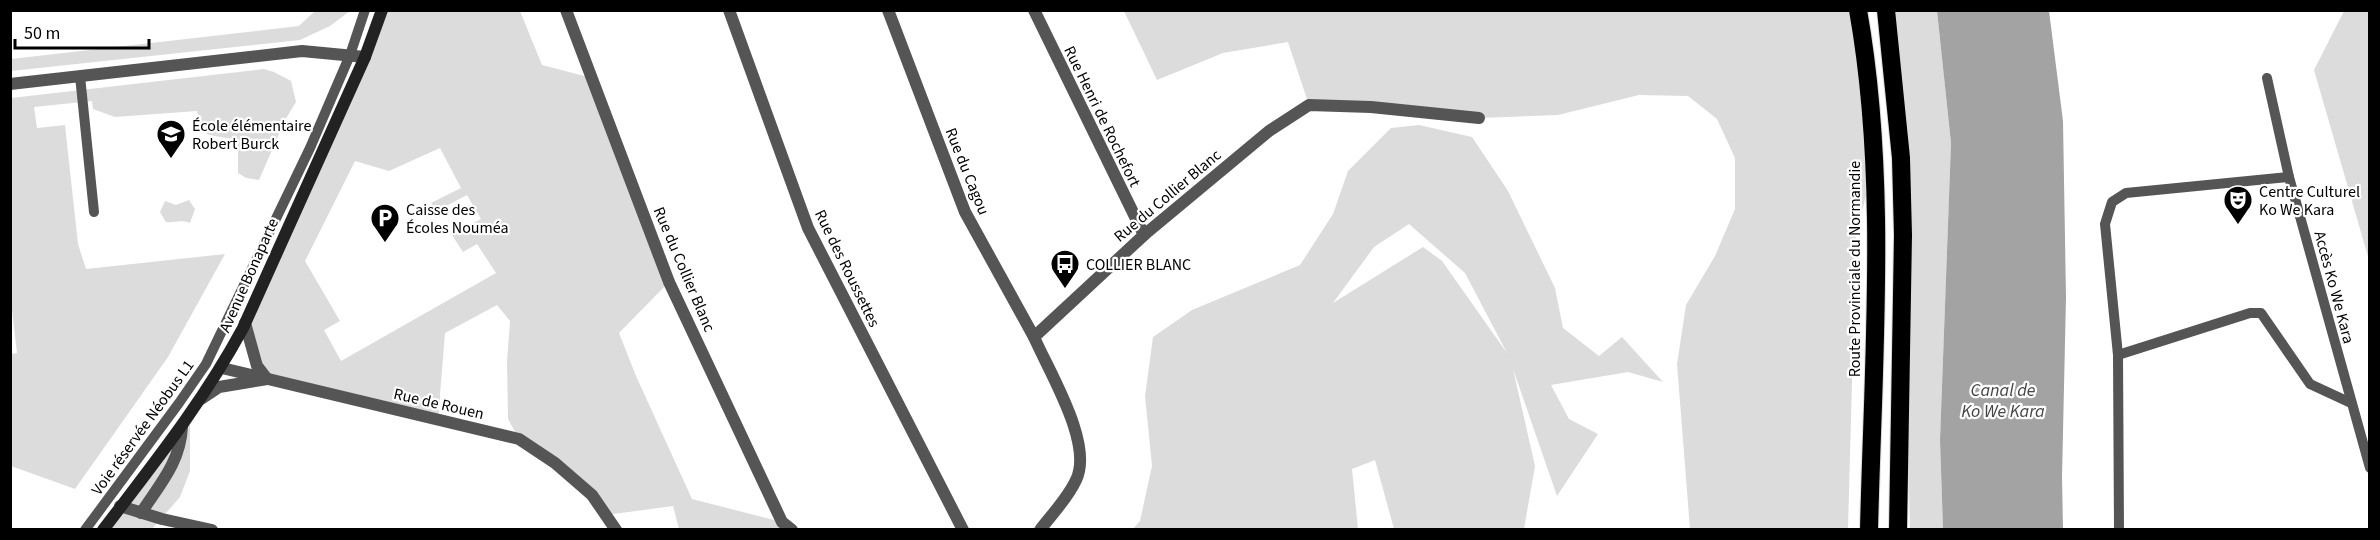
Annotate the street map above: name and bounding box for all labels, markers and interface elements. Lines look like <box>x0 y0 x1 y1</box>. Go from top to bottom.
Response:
scale bar <box>15 12 148 50</box>
text: 50 m <box>24 21 60 46</box>
street label: Rue Henri de Rochefort <box>1058 42 1146 191</box>
place label: École élémentaire Robert Burck <box>192 115 311 155</box>
school or university icon: École élémentaire Robert Burck <box>155 118 187 160</box>
street label: Rue du Cagou <box>940 125 995 218</box>
street label: Rue du Collier Blanc <box>1109 144 1226 247</box>
street label: Route Provinciale du Normandie <box>1844 161 1866 377</box>
place label: Centre Culturel Ko We Kara <box>2259 181 2360 221</box>
theatre icon: Centre Culturel Ko We Kara <box>2222 184 2254 226</box>
place label: Caisse des Écoles Nouméa <box>406 199 509 239</box>
parking icon: Caisse des Écoles Nouméa <box>369 202 401 244</box>
street label: Rue du Collier Blanc <box>648 203 720 335</box>
street label: Rue des Roussettes <box>809 206 885 331</box>
street label: Avenue Bonaparte <box>214 215 284 336</box>
street label: Accès Ko We Kara <box>2308 229 2360 346</box>
bus stop icon: COLLIER BLANC <box>1049 248 1081 290</box>
place label: COLLIER BLANC <box>1086 254 1191 276</box>
street label: Voie réservée Néobus L1 <box>86 355 199 500</box>
water label: Canal de Ko We Kara <box>1961 378 2045 424</box>
street label: Rue de Rouen <box>391 383 486 425</box>

